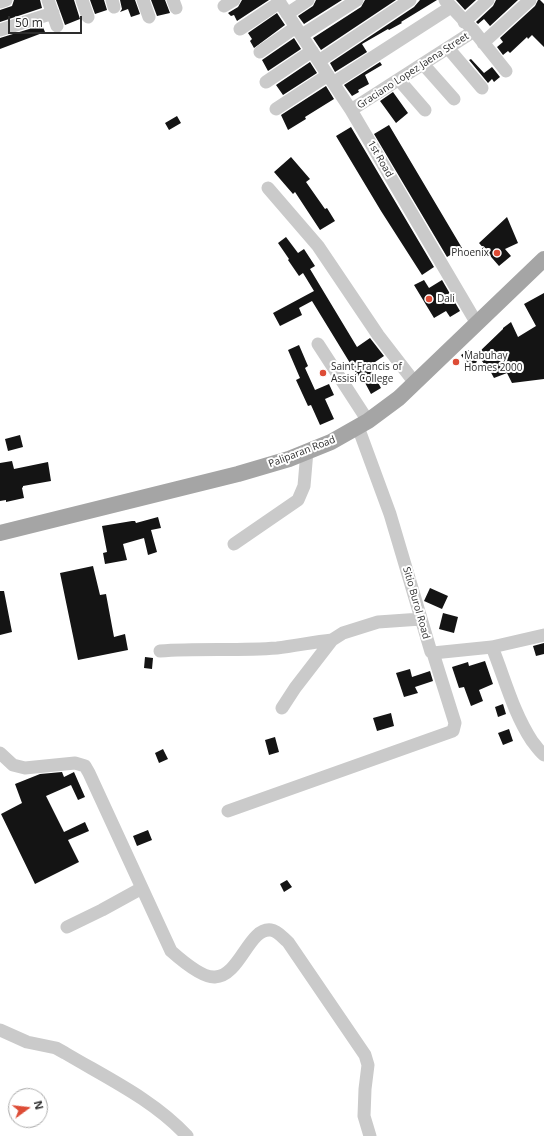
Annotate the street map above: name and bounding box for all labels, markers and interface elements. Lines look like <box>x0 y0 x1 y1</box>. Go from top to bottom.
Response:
scale bar <box>10 8 84 34</box>
text: 50 m <box>15 14 43 31</box>
street label: Graciano Lopez Jaena Street <box>355 30 471 112</box>
street label: 1st Road <box>365 138 395 180</box>
place label: Phoenix <box>451 247 489 259</box>
marker: Phoenix <box>492 248 502 258</box>
place label: Dali <box>437 293 455 305</box>
marker: Dali <box>424 294 434 304</box>
place label: Mabuhay Homes 2000 <box>464 350 522 374</box>
marker: Mabuhay Homes 2000 <box>451 357 461 367</box>
place label: Saint Francis of Assisi College <box>331 361 402 384</box>
marker: Saint Francis of Assisi College <box>318 368 328 378</box>
street label: Paliparan Road <box>267 434 337 470</box>
street label: Sitio Burol Road <box>400 566 432 640</box>
north arrow <box>8 1088 48 1128</box>
text: N <box>31 1099 48 1111</box>

